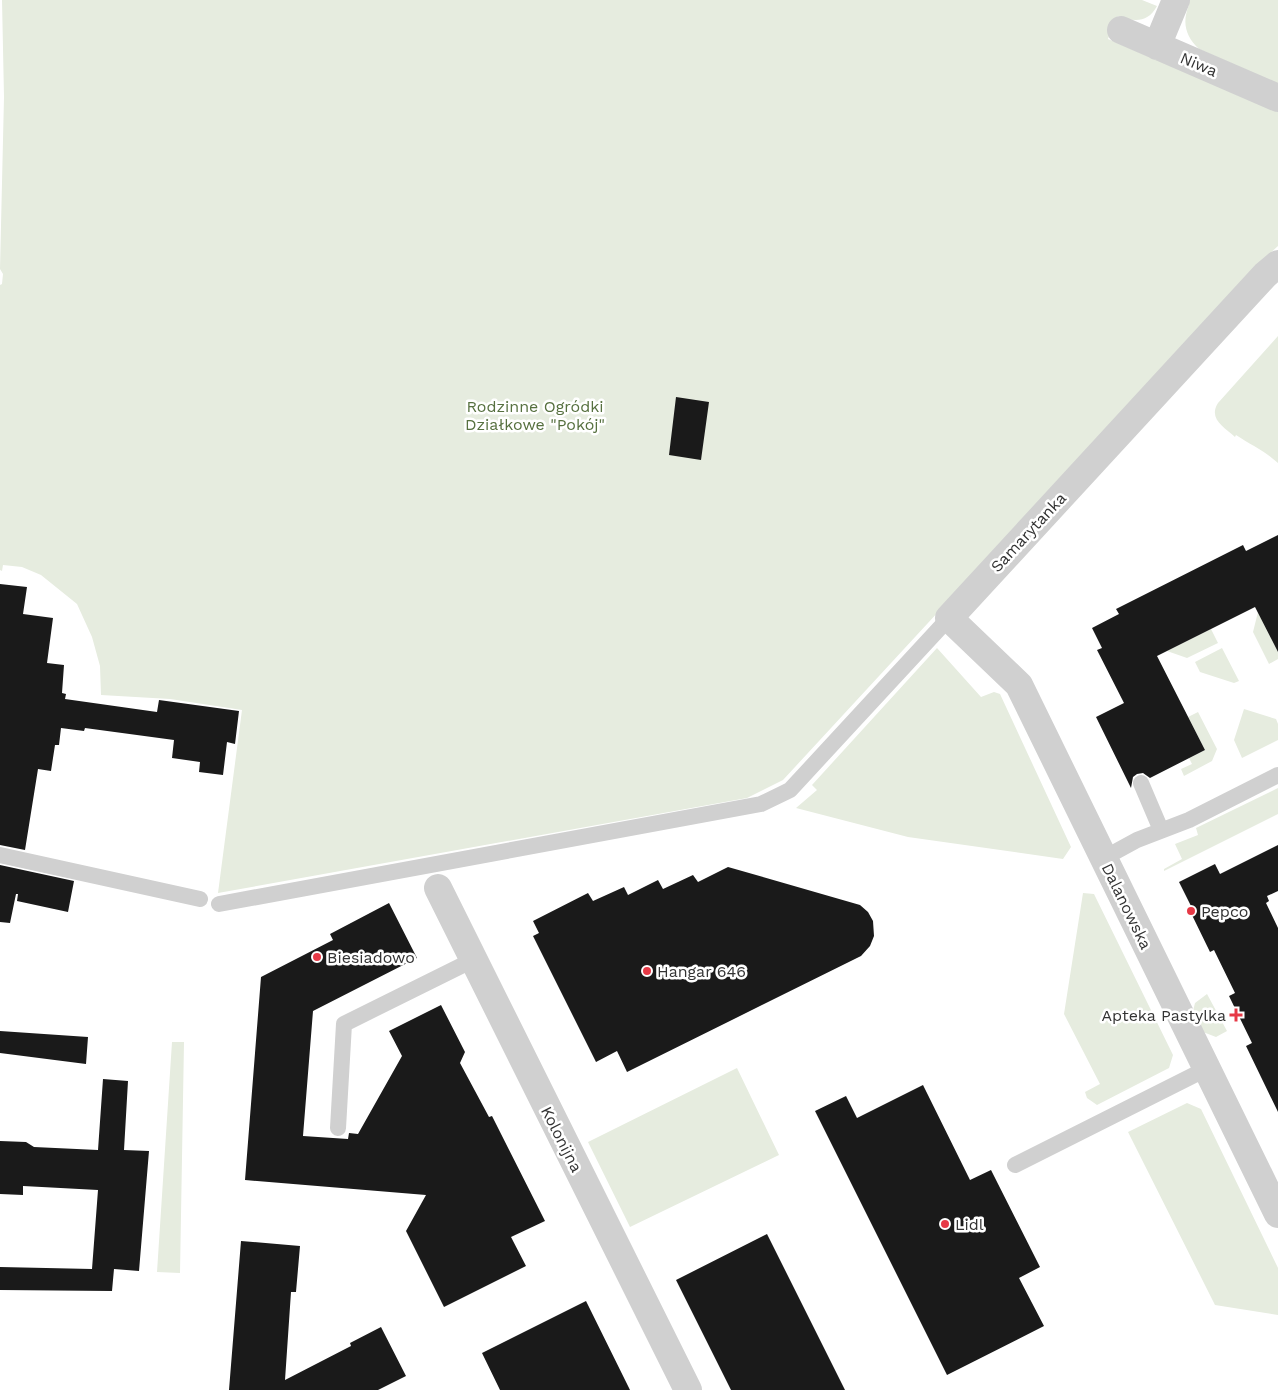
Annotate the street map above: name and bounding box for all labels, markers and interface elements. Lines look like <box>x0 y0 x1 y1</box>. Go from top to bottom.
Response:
street label: Niwa <box>1177 48 1220 81</box>
park label: Rodzinne Ogródki Działkowe "Pokój" <box>465 397 605 434</box>
street label: Samarytanka <box>987 489 1070 576</box>
street label: Dalanowska <box>1098 860 1156 952</box>
place label: Pepco <box>1201 902 1248 921</box>
marker: Pepco <box>1185 905 1197 917</box>
place label: Biesiadowo <box>327 948 415 967</box>
marker: Biesiadowo <box>311 951 323 963</box>
place label: Hangar 646 <box>657 962 746 981</box>
marker: Hangar 646 <box>641 965 653 977</box>
place label: Apteka Pastylka <box>1101 1006 1226 1025</box>
marker: Apteka Pastylka <box>1230 1009 1242 1021</box>
street label: Kolonijna <box>537 1103 586 1175</box>
place label: Lidl <box>955 1215 984 1234</box>
marker: Lidl <box>939 1218 951 1230</box>

